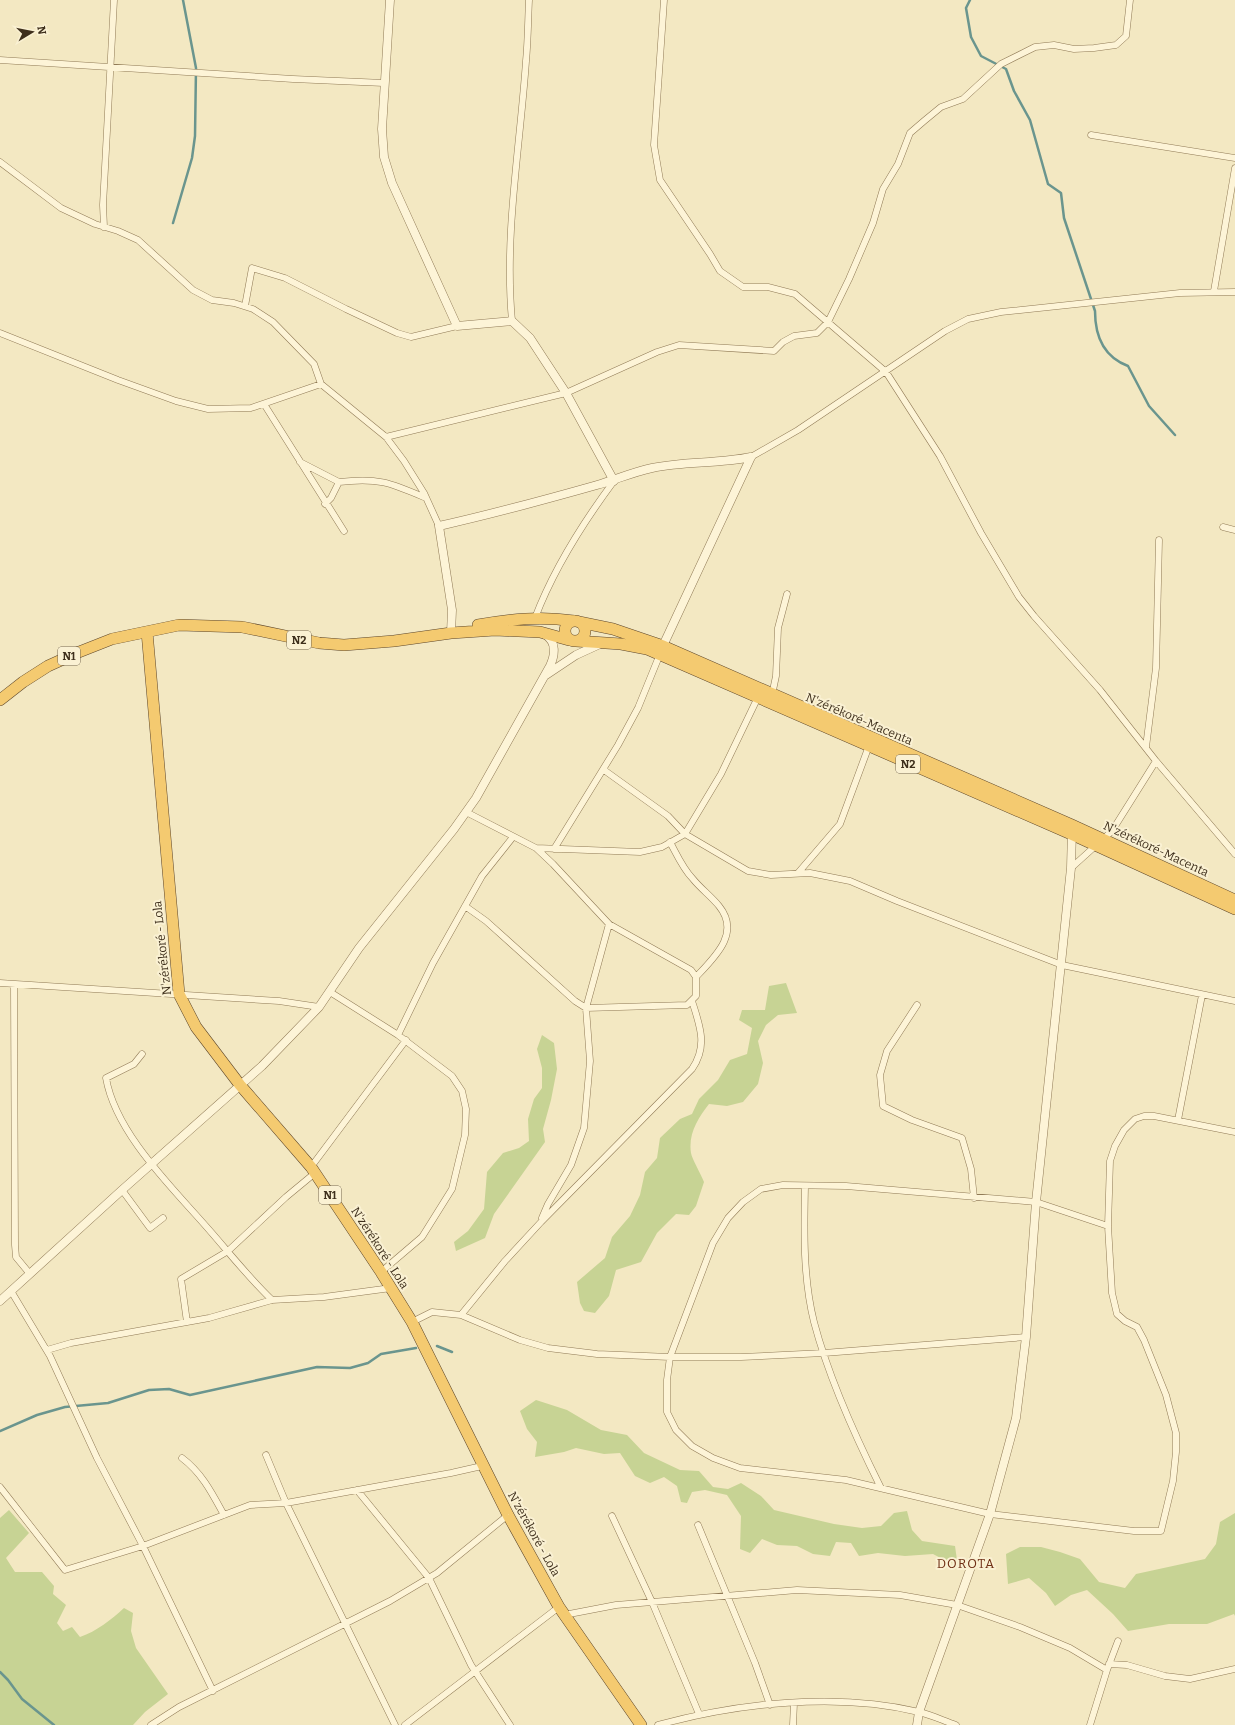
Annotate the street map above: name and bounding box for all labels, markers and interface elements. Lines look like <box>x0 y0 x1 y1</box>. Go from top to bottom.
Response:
north arrow <box>12 12 52 52</box>
text: N <box>34 25 49 36</box>
road number: N2 <box>287 631 311 649</box>
road number: N1 <box>58 647 80 665</box>
street label: N'zérékoré-Macenta <box>804 690 915 748</box>
road number: N2 <box>896 755 920 773</box>
street label: N'zérékoré-Macenta <box>1101 818 1211 880</box>
street label: N'zérékoré - Lola <box>150 900 174 996</box>
road number: N1 <box>319 1186 341 1204</box>
street label: N'zérékoré - Lola <box>348 1204 412 1292</box>
street label: N'zérékoré - Lola <box>505 1489 563 1579</box>
district label: DOROTA <box>937 1556 995 1571</box>

